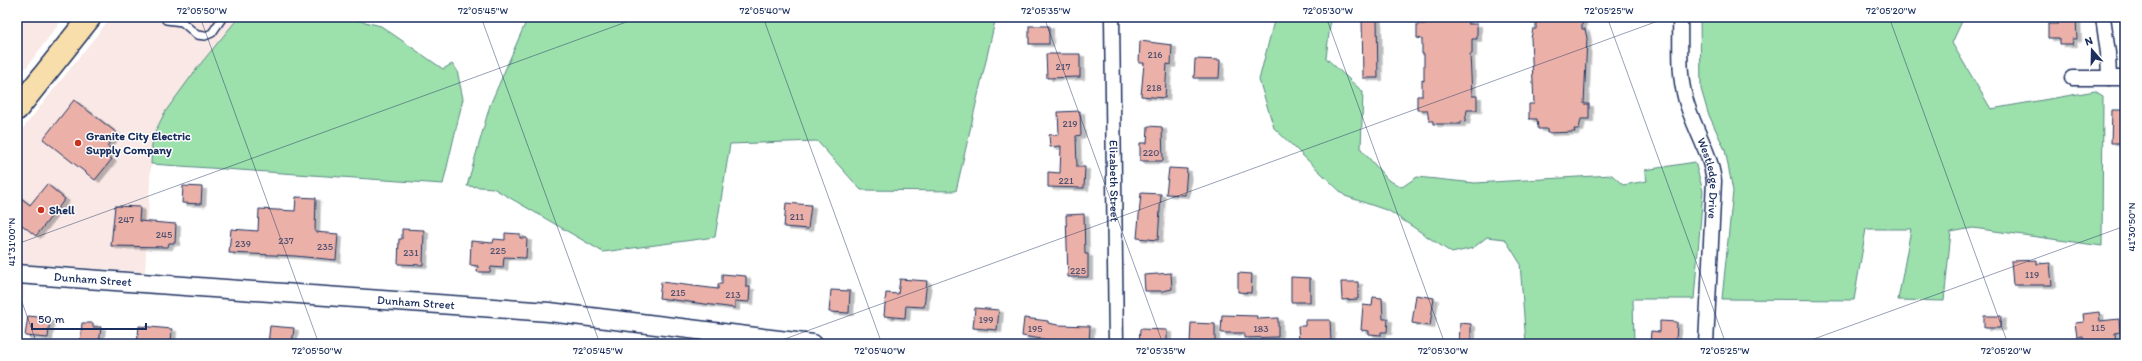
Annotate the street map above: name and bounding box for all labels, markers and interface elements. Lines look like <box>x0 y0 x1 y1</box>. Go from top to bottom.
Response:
text: 72°05'50"W <box>177 4 227 17</box>
text: 72°05'45"W <box>458 4 508 17</box>
text: 72°05'40"W <box>740 4 791 17</box>
text: 72°05'35"W <box>1021 4 1071 17</box>
text: 72°05'30"W <box>1303 4 1354 17</box>
text: 72°05'25"W <box>1584 4 1634 17</box>
text: 72°05'20"W <box>1866 4 1916 17</box>
north arrow <box>2072 30 2112 70</box>
text: N <box>2083 34 2094 48</box>
house number: 216 <box>1147 48 1163 61</box>
house number: 217 <box>1056 60 1070 73</box>
house number: 218 <box>1146 81 1162 94</box>
house number: 219 <box>1062 117 1078 130</box>
place label: Granite City Electric Supply Company <box>86 129 191 158</box>
street label: Westledge Drive <box>1694 136 1721 220</box>
marker: Granite City Electric Supply Company <box>73 138 83 148</box>
street label: Elizabeth Street <box>1107 140 1122 223</box>
house number: 220 <box>1143 146 1159 159</box>
house number: 221 <box>1058 174 1074 187</box>
text: 41°30'50"N <box>2125 202 2138 251</box>
place label: Shell <box>49 203 75 217</box>
marker: Shell <box>36 205 46 215</box>
house number: 211 <box>790 210 805 223</box>
house number: 247 <box>118 213 134 226</box>
text: 41°31'00"N <box>5 218 18 266</box>
house number: 245 <box>156 228 172 241</box>
house number: 237 <box>278 234 294 247</box>
house number: 239 <box>235 237 251 250</box>
house number: 235 <box>317 240 333 253</box>
house number: 225 <box>490 244 506 257</box>
house number: 231 <box>403 246 419 259</box>
house number: 225 <box>1070 264 1086 277</box>
house number: 119 <box>2025 268 2039 281</box>
street label: Dunham Street <box>53 270 133 289</box>
house number: 215 <box>670 286 686 299</box>
house number: 213 <box>725 288 741 301</box>
street label: Dunham Street <box>377 293 456 312</box>
scale bar <box>32 305 146 331</box>
text: 50 m <box>38 312 64 326</box>
house number: 199 <box>978 313 994 326</box>
house number: 115 <box>2091 321 2105 334</box>
house number: 195 <box>1027 322 1043 335</box>
house number: 183 <box>1253 322 1269 335</box>
text: 72°05'50"W <box>292 344 342 357</box>
text: 72°05'45"W <box>573 344 623 357</box>
text: 72°05'40"W <box>855 344 906 357</box>
text: 72°05'35"W <box>1136 344 1186 357</box>
text: 72°05'30"W <box>1418 344 1469 357</box>
text: 72°05'25"W <box>1700 344 1750 357</box>
text: 72°05'20"W <box>1981 344 2031 357</box>

